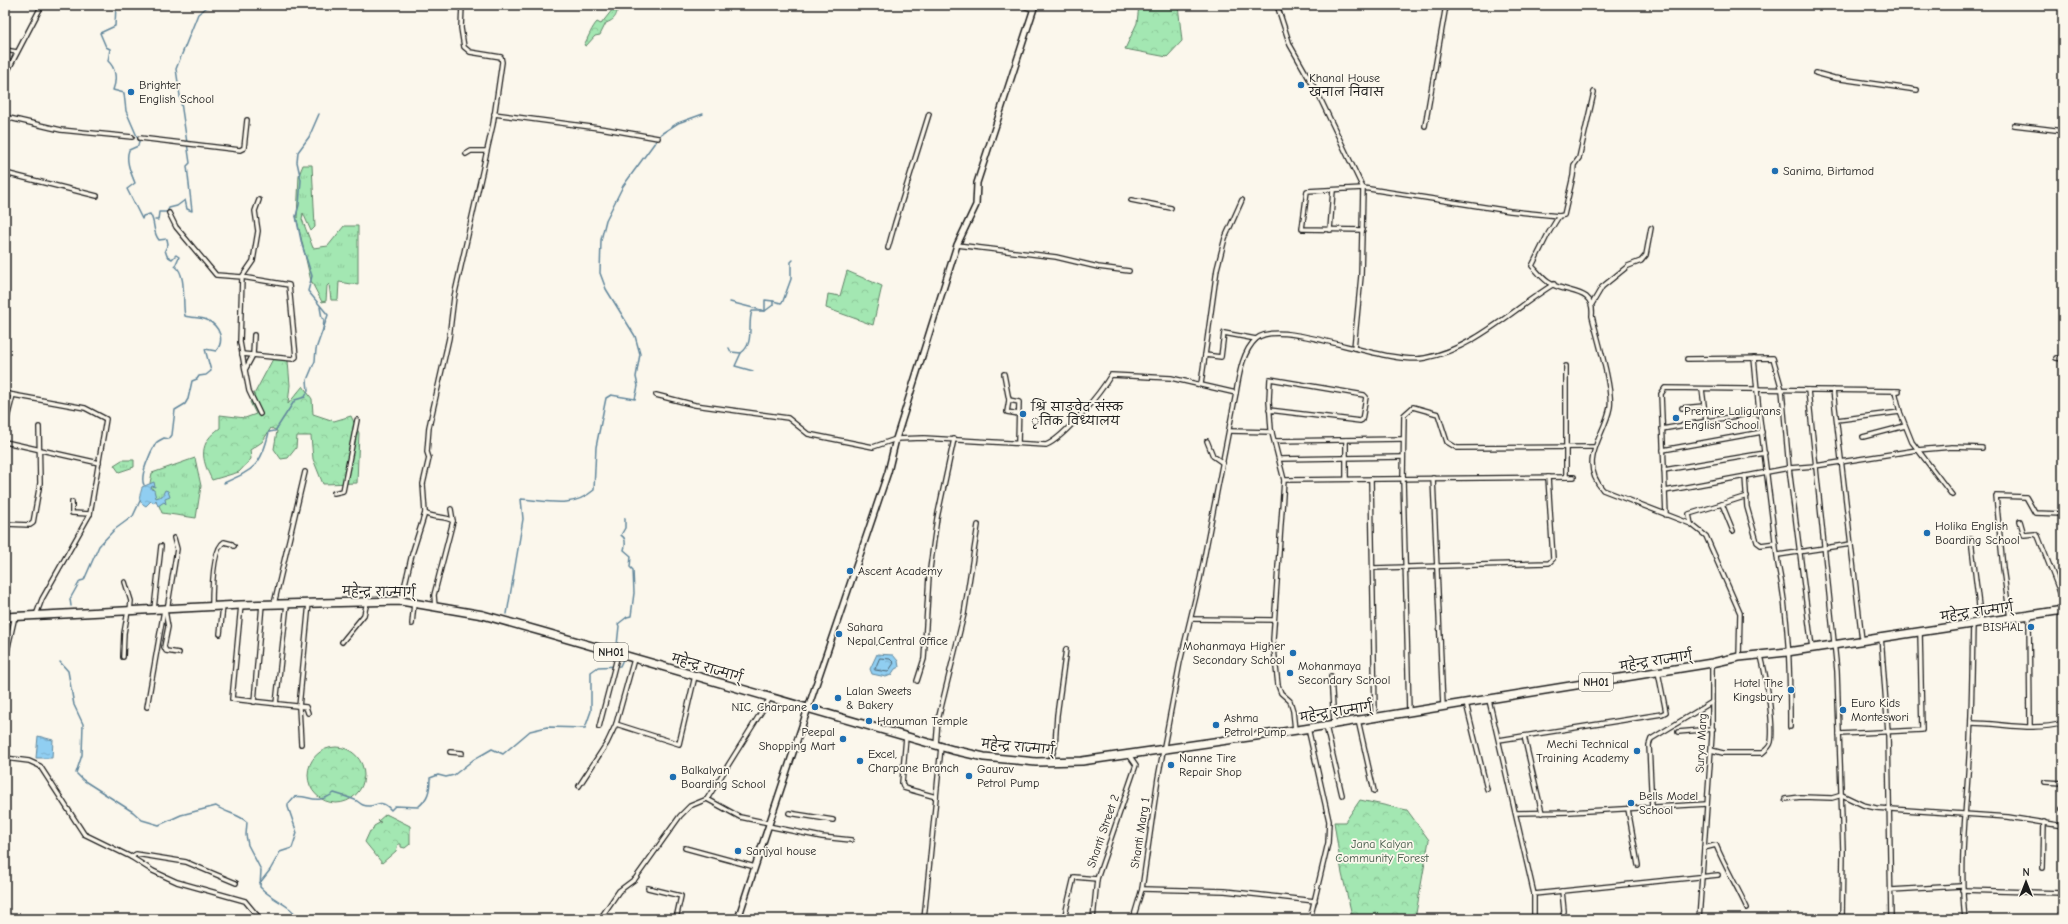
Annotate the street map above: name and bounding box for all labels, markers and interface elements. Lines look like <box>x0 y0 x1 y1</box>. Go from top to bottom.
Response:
place label: Khanal House खनाल निवास <box>1308 71 1385 99</box>
place label: Brighter English School <box>139 78 214 106</box>
marker: Khanal House खनाल निवास <box>1296 80 1306 90</box>
marker: Brighter English School <box>126 87 136 97</box>
place label: Sanima, Birtamod <box>1783 164 1874 178</box>
marker: Sanima, Birtamod <box>1770 166 1780 176</box>
place label: श्रि साङ्वेद संस्क ृतिक विध्यालय <box>1030 398 1125 429</box>
place label: Premire Laligurans English School <box>1684 404 1781 432</box>
marker: श्रि साङ्वेद संस्क ृतिक विध्यालय <box>1018 409 1028 419</box>
marker: Premire Laligurans English School <box>1671 413 1681 423</box>
place label: Holika English Boarding School <box>1935 519 2020 547</box>
marker: Holika English Boarding School <box>1922 528 1932 538</box>
place label: Ascent Academy <box>858 564 943 578</box>
marker: Ascent Academy <box>845 566 855 576</box>
street label: महेन्द्र राज्मार्ग् <box>341 580 417 602</box>
street label: महेन्द्र राज्मार्ग् <box>1938 596 2016 626</box>
place label: Sahara Nepal,Central Office <box>847 620 948 648</box>
place label: BISHAL <box>1983 620 2023 634</box>
marker: BISHAL <box>2026 622 2036 632</box>
marker: Sahara Nepal,Central Office <box>834 629 844 639</box>
place label: Mohanmaya Higher Secondary School <box>1183 639 1285 667</box>
road number: NH01 <box>594 643 628 661</box>
street label: महेन्द्र राज्मार्ग् <box>1617 644 1695 676</box>
street label: महेन्द्र राज्मार्ग् <box>668 647 746 687</box>
marker: Mohanmaya Higher Secondary School <box>1288 648 1298 658</box>
place label: Mohanmaya Secondary School <box>1298 659 1390 687</box>
marker: Mohanmaya Secondary School <box>1285 668 1295 678</box>
road number: NH01 <box>1579 673 1613 691</box>
place label: Hotel The Kingsbury <box>1733 676 1784 704</box>
place label: Lalan Sweets & Bakery <box>846 684 912 712</box>
marker: Hotel The Kingsbury <box>1786 685 1796 695</box>
marker: Lalan Sweets & Bakery <box>833 693 843 703</box>
street label: महेन्द्र राज्मार्ग् <box>1297 695 1375 727</box>
place label: Euro Kids Monteswori <box>1851 696 1909 724</box>
place label: NIC, Charpane <box>731 700 807 714</box>
marker: NIC, Charpane <box>810 702 820 712</box>
marker: Euro Kids Monteswori <box>1838 705 1848 715</box>
place label: Ashma Petrol Pump <box>1224 711 1286 739</box>
street label: Surya Marg <box>1692 713 1710 773</box>
place label: Hanuman Temple <box>877 714 968 728</box>
marker: Hanuman Temple <box>864 716 874 726</box>
marker: Ashma Petrol Pump <box>1211 720 1221 730</box>
place label: Peepal Shopping Mart <box>759 725 836 753</box>
street label: महेन्द्र राज्मार्ग् <box>980 733 1056 759</box>
marker: Peepal Shopping Mart <box>838 734 848 744</box>
place label: Mechi Technical Training Academy <box>1536 737 1630 765</box>
marker: Mechi Technical Training Academy <box>1632 746 1642 756</box>
place label: Excel, Charpane Branch <box>868 747 959 775</box>
place label: Nanne Tire Repair Shop <box>1179 751 1242 779</box>
marker: Excel, Charpane Branch <box>855 756 865 766</box>
marker: Nanne Tire Repair Shop <box>1166 760 1176 770</box>
place label: Gaurav Petrol Pump <box>977 762 1039 790</box>
place label: Balkalyan Boarding School <box>681 763 766 791</box>
marker: Gaurav Petrol Pump <box>964 771 974 781</box>
marker: Balkalyan Boarding School <box>668 772 678 782</box>
place label: Bells Model School <box>1639 789 1698 817</box>
street label: Shanti Street 2 <box>1084 793 1122 869</box>
street label: Shanti Marg 1 <box>1127 796 1153 870</box>
marker: Bells Model School <box>1626 798 1636 808</box>
park label: Jana Kalyan Community Forest <box>1335 837 1429 865</box>
place label: Sanjyal house <box>746 844 816 858</box>
marker: Sanjyal house <box>733 846 743 856</box>
north arrow <box>2006 862 2046 902</box>
text: N <box>2022 866 2030 879</box>

